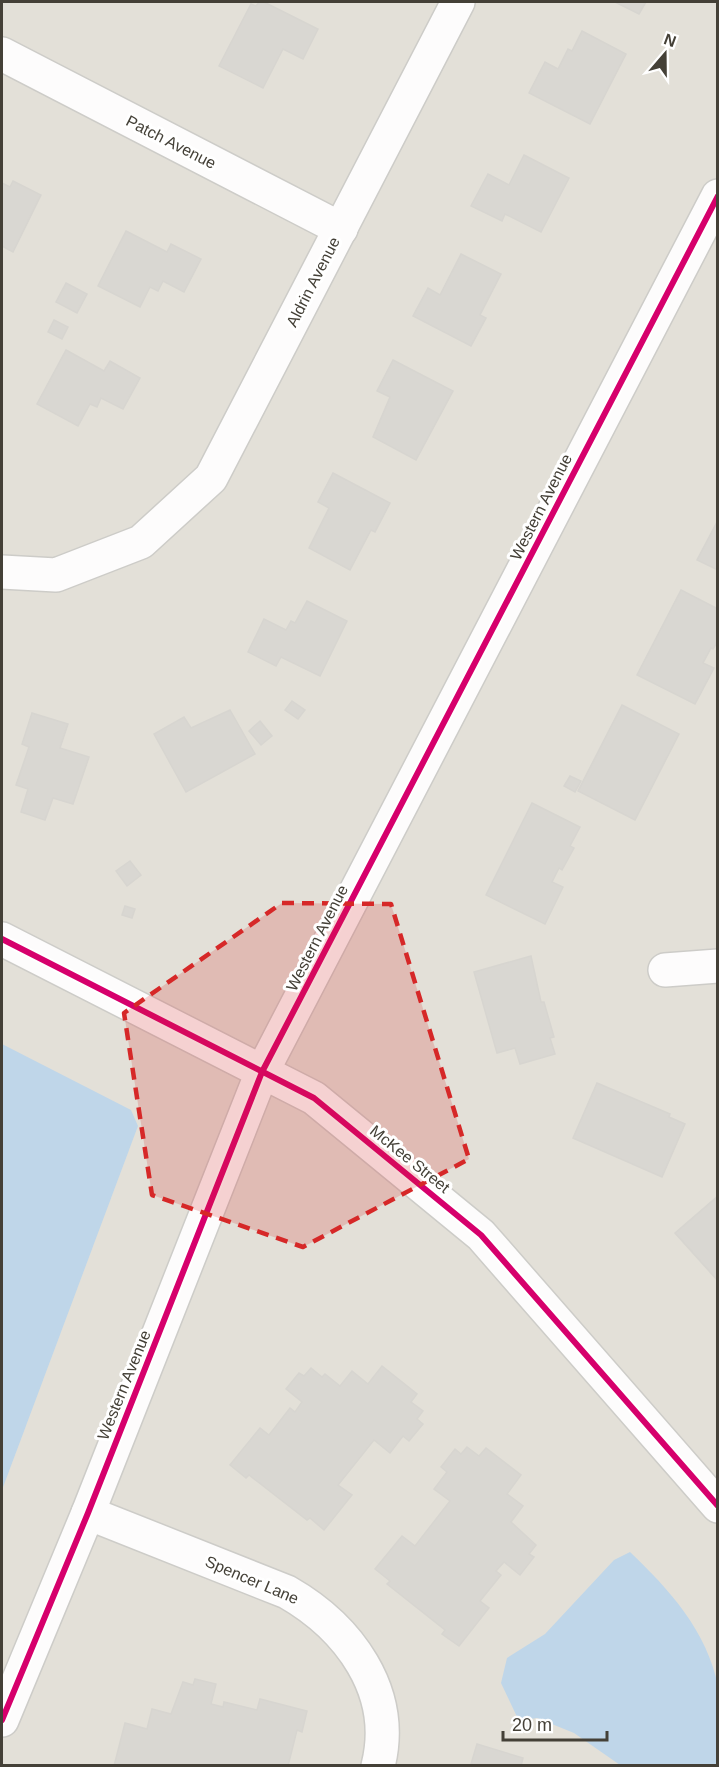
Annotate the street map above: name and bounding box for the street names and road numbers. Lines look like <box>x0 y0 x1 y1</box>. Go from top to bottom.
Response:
street label: Patch Avenue <box>123 112 219 172</box>
street label: Aldrin Avenue <box>283 234 343 330</box>
street label: Western Avenue <box>507 451 575 563</box>
street label: Western Avenue <box>283 882 351 994</box>
street label: McKee Street <box>367 1122 453 1196</box>
street label: Western Avenue <box>94 1328 154 1442</box>
street label: Spencer Lane <box>203 1553 301 1607</box>

